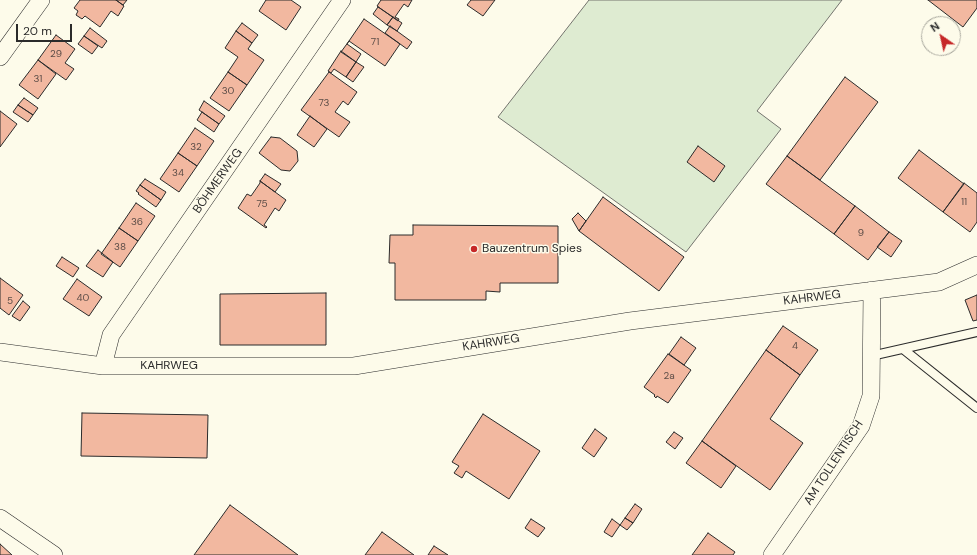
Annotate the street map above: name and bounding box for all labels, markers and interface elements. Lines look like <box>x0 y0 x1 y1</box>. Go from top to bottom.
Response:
scale bar <box>18 16 74 42</box>
north arrow <box>921 16 961 56</box>
text: N <box>928 19 942 35</box>
text: 20 m <box>23 23 52 39</box>
house number: 71 <box>371 36 379 48</box>
house number: 29 <box>50 48 62 60</box>
house number: 31 <box>34 73 42 85</box>
house number: 30 <box>222 85 234 97</box>
house number: 73 <box>319 97 329 109</box>
house number: 32 <box>190 141 202 153</box>
street label: BÖHMERWEG <box>190 146 246 216</box>
house number: 34 <box>172 167 184 179</box>
house number: 11 <box>961 196 967 208</box>
house number: 75 <box>256 198 268 210</box>
house number: 36 <box>131 216 143 228</box>
house number: 9 <box>858 227 864 239</box>
house number: 38 <box>114 241 126 253</box>
place label: Bauzentrum Spies <box>482 242 582 256</box>
marker: Bauzentrum Spies <box>469 244 479 254</box>
street label: KAHRWEG <box>783 287 841 309</box>
house number: 40 <box>77 292 89 304</box>
house number: 5 <box>7 295 13 307</box>
street label: KAHRWEG <box>461 331 521 355</box>
house number: 4 <box>792 340 798 352</box>
street label: KAHRWEG <box>140 359 198 373</box>
house number: 2a <box>663 370 675 382</box>
street label: AM TOLLENTISCH <box>801 418 867 508</box>

